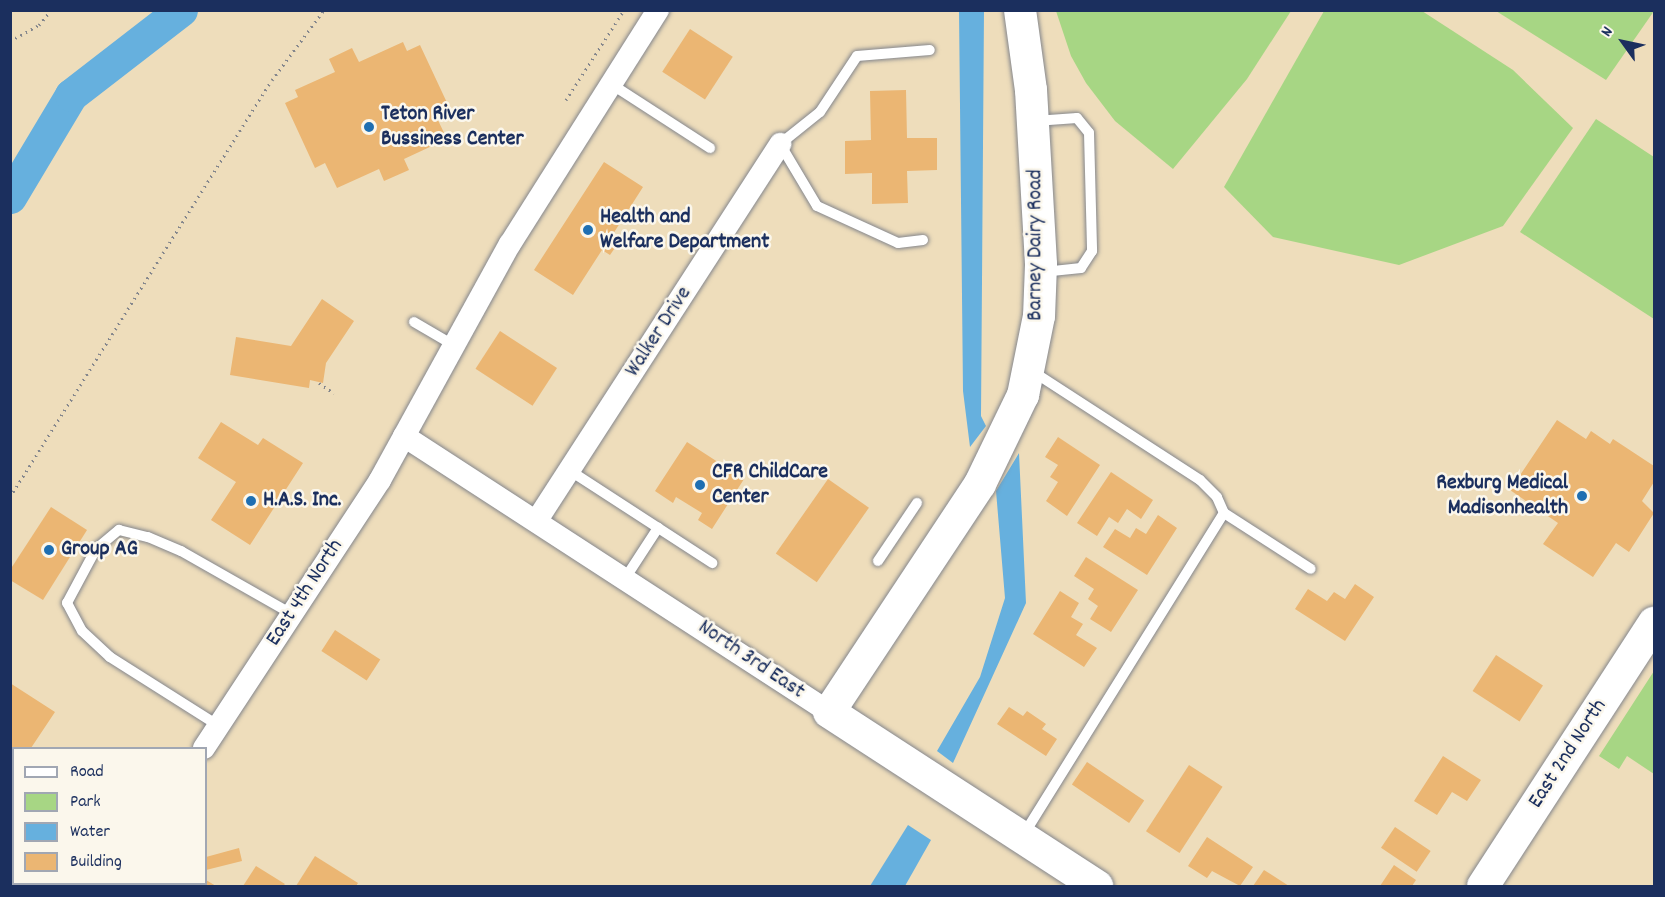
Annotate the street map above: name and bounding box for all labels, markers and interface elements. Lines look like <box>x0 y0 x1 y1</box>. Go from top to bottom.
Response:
north arrow <box>1593 12 1653 72</box>
text: N <box>1596 22 1619 42</box>
place label: Teton River Bussiness Center <box>381 101 524 152</box>
marker: Teton River Bussiness Center <box>362 120 376 134</box>
street label: Barney Dairy Road <box>1023 169 1049 321</box>
place label: Health and Welfare Department <box>600 204 769 255</box>
marker: Health and Welfare Department <box>581 223 595 237</box>
street label: Walker Drive <box>620 282 698 382</box>
place label: CFR ChildCare Center <box>712 459 828 511</box>
place label: Rexburg Medical Madisonhealth <box>1436 470 1568 522</box>
marker: CFR ChildCare Center <box>693 478 707 492</box>
marker: Rexburg Medical Madisonhealth <box>1573 487 1591 505</box>
place label: H.A.S. Inc. <box>263 488 341 514</box>
marker: H.A.S. Inc. <box>244 494 258 508</box>
street label: East 4th North <box>261 535 349 651</box>
place label: Group AG <box>61 537 138 563</box>
marker: Group AG <box>42 543 56 557</box>
street label: North 3rd East <box>693 615 809 705</box>
street label: East 2nd North <box>1523 694 1613 814</box>
legend <box>12 747 207 885</box>
text: Road <box>70 760 104 785</box>
text: Park <box>70 790 101 815</box>
text: Water <box>70 820 110 845</box>
text: Building <box>70 850 122 875</box>

